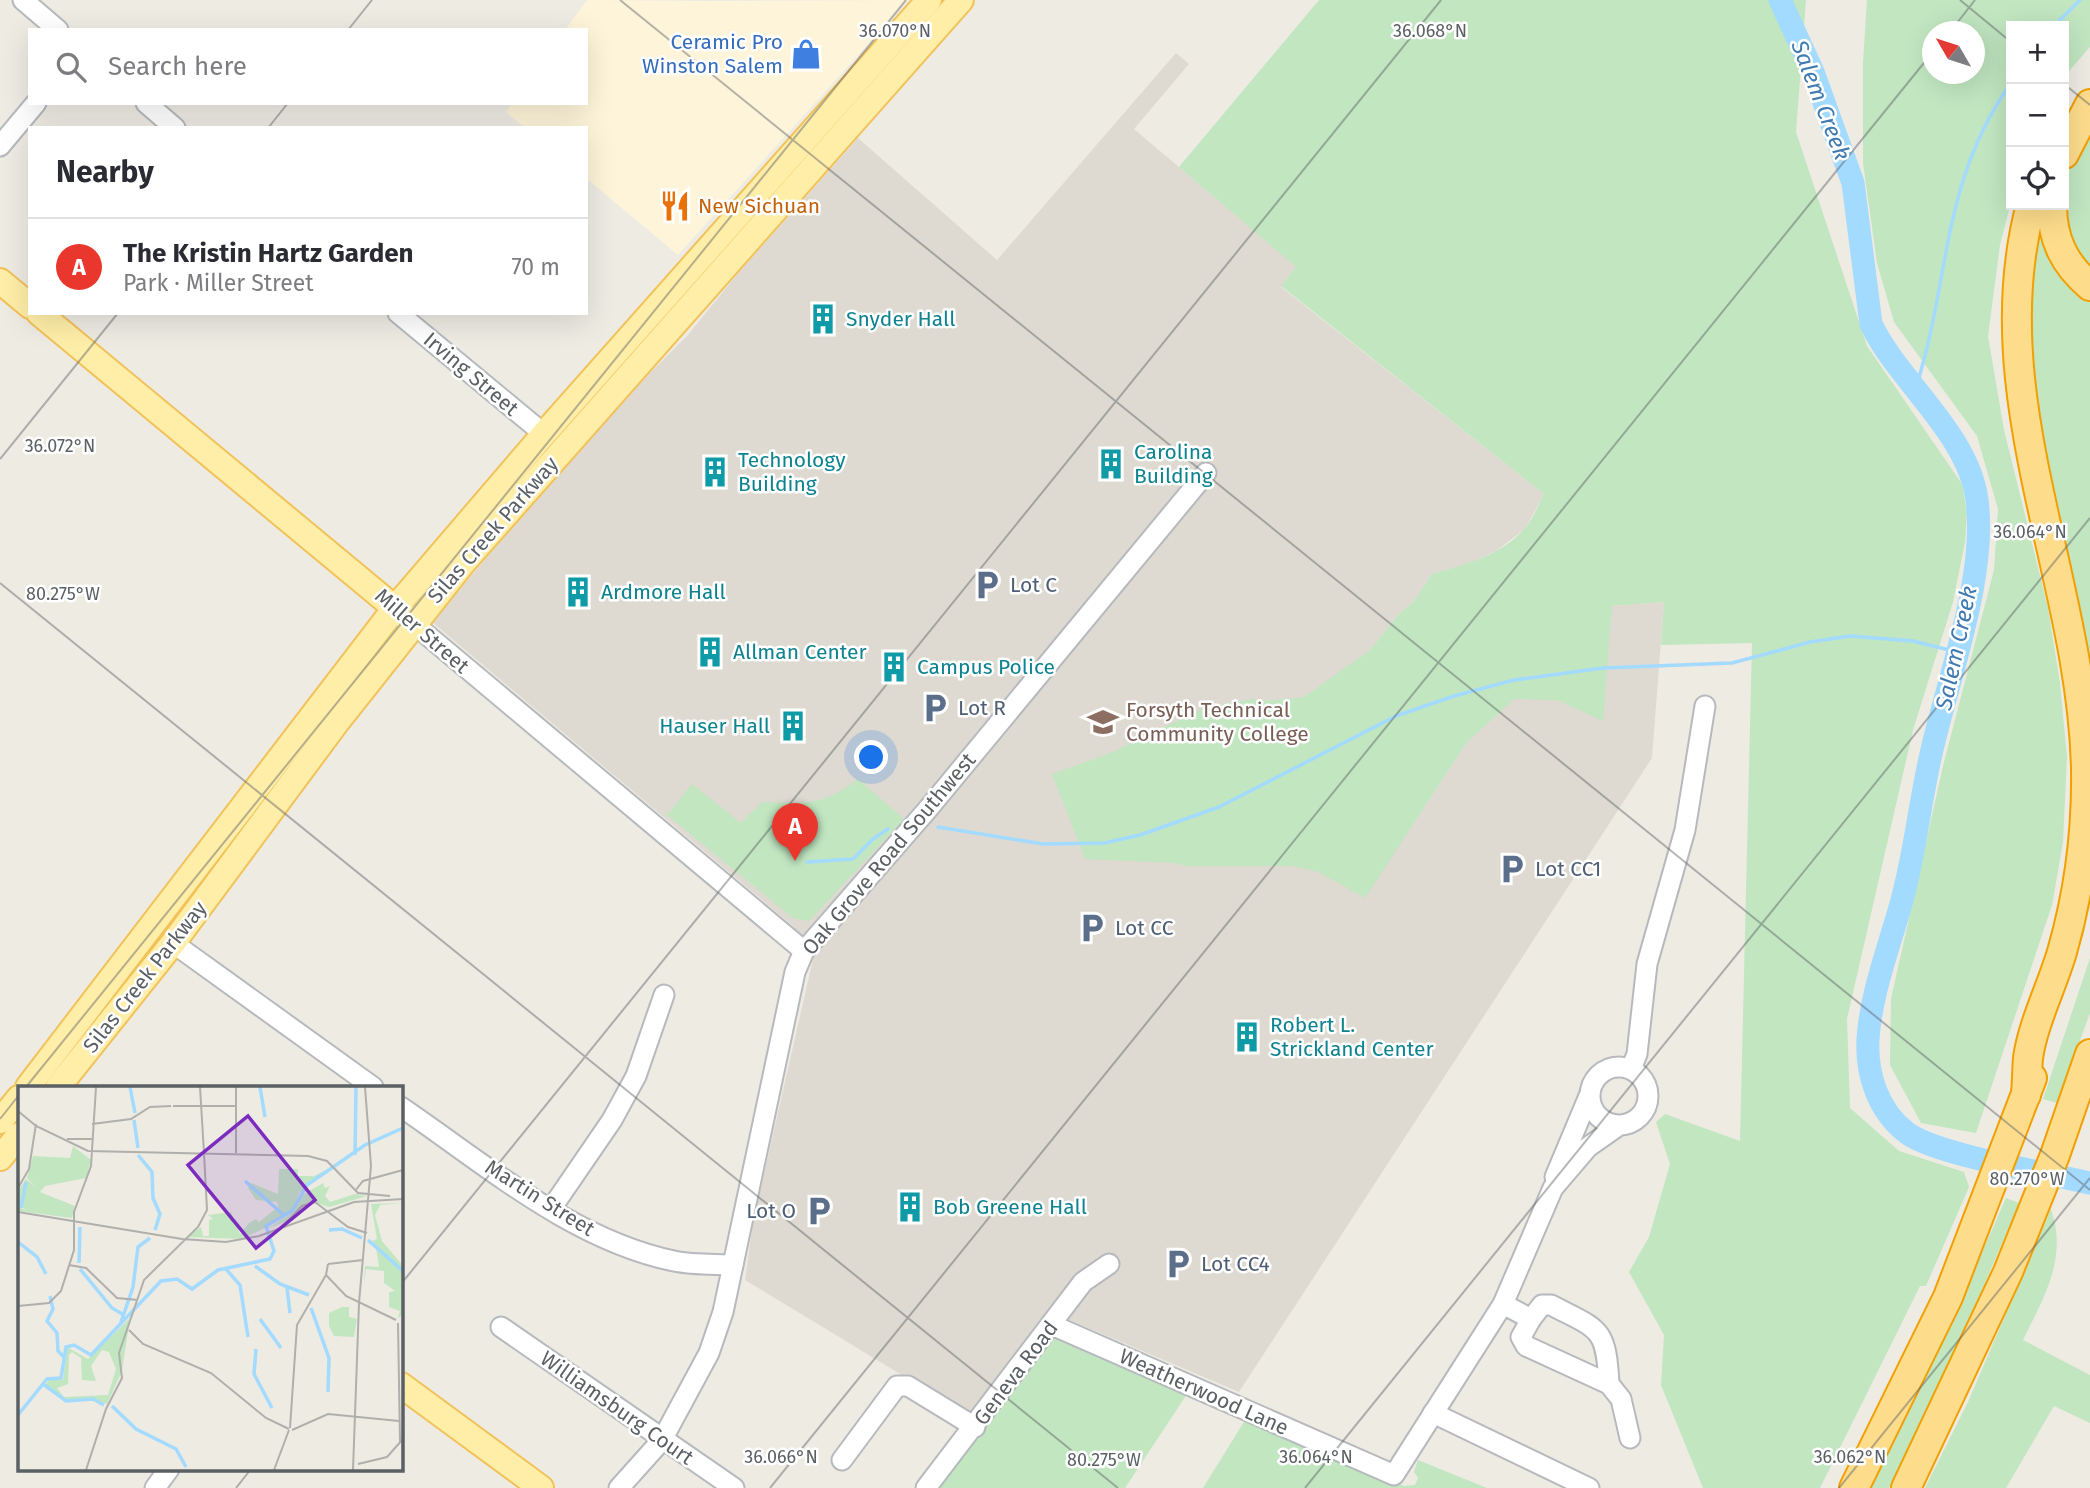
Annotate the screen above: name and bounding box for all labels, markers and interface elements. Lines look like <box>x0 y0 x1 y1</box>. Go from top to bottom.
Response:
text: 36.070°N <box>859 20 931 42</box>
text: 36.068°N <box>1393 20 1467 42</box>
north arrow <box>1922 21 1985 84</box>
map controls <box>2006 21 2069 210</box>
button: + <box>2006 21 2069 84</box>
search box <box>28 28 588 105</box>
place label: Ceramic Pro Winston Salem <box>642 29 783 79</box>
water label: Salem Creek <box>1785 35 1857 164</box>
shop icon: Ceramic Pro Winston Salem <box>789 37 823 71</box>
icon: search <box>52 48 90 86</box>
text: Search here <box>108 51 247 82</box>
button: − <box>2006 84 2069 147</box>
button: locate <box>2006 147 2069 210</box>
text: Nearby <box>56 154 154 190</box>
restaurant icon: New Sichuan <box>658 189 692 223</box>
place label: New Sichuan <box>698 193 820 219</box>
text: The Kristin Hartz Garden <box>123 238 414 269</box>
text: A <box>72 253 86 281</box>
text: 70 m <box>511 253 560 281</box>
text: Park · Miller Street <box>123 269 314 297</box>
building icon: Snyder Hall <box>806 302 840 336</box>
place label: Snyder Hall <box>846 306 955 332</box>
street label: Irving Street <box>418 327 524 422</box>
text: 36.072°N <box>25 435 95 457</box>
place label: Carolina Building <box>1134 439 1213 489</box>
place label: Technology Building <box>738 447 846 497</box>
building icon: Carolina Building <box>1094 447 1128 481</box>
street label: Silas Creek Parkway <box>422 451 564 609</box>
building icon: Technology Building <box>698 455 732 489</box>
text: 36.064°N <box>1993 521 2067 543</box>
parking icon: Lot C <box>970 568 1004 602</box>
place label: Lot C <box>1010 572 1057 598</box>
building icon: Ardmore Hall <box>561 575 595 609</box>
place label: Ardmore Hall <box>601 579 726 605</box>
text: 80.275°W <box>26 583 100 605</box>
street label: Miller Street <box>369 583 475 679</box>
water label: Salem Creek <box>1929 583 1983 714</box>
building icon: Allman Center <box>693 635 727 669</box>
place label: Allman Center <box>733 639 867 665</box>
building icon: Campus Police <box>877 650 911 684</box>
place label: Campus Police <box>917 654 1055 680</box>
parking icon: Lot R <box>918 691 952 725</box>
place label: Lot R <box>958 695 1006 721</box>
place label: Forsyth Technical Community College <box>1126 697 1309 747</box>
school or university icon: Forsyth Technical Community College <box>1086 705 1120 739</box>
building icon: Hauser Hall <box>776 709 810 743</box>
place label: Hauser Hall <box>659 713 770 739</box>
your location <box>854 740 888 774</box>
street label: Oak Grove Road Southwest <box>797 747 981 960</box>
pin: A <box>772 803 818 861</box>
parking icon: Lot CC1 <box>1495 852 1529 886</box>
place label: Lot CC1 <box>1535 856 1601 882</box>
street label: Silas Creek Parkway <box>78 895 213 1058</box>
parking icon: Lot CC <box>1075 911 1109 945</box>
place label: Lot CC <box>1115 915 1174 941</box>
place label: Robert L. Strickland Center <box>1270 1012 1434 1062</box>
building icon: Robert L. Strickland Center <box>1230 1020 1264 1054</box>
inset map <box>18 1086 402 1470</box>
street label: Martin Street <box>480 1154 600 1242</box>
text: 80.270°W <box>1989 1168 2065 1190</box>
building icon: Bob Greene Hall <box>893 1190 927 1224</box>
parking icon: Lot O <box>802 1194 836 1228</box>
place label: Bob Greene Hall <box>933 1194 1087 1220</box>
place label: Lot O <box>746 1198 796 1224</box>
parking icon: Lot CC4 <box>1161 1247 1195 1281</box>
place label: Lot CC4 <box>1201 1251 1270 1277</box>
street label: Geneva Road <box>968 1316 1064 1430</box>
street label: Weatherwood Lane <box>1115 1343 1293 1441</box>
street label: Williamsburg Court <box>535 1345 699 1471</box>
text: 36.066°N <box>744 1446 818 1468</box>
text: 36.064°N <box>1279 1446 1353 1468</box>
text: 36.062°N <box>1814 1446 1886 1468</box>
text: 80.275°W <box>1067 1449 1141 1471</box>

